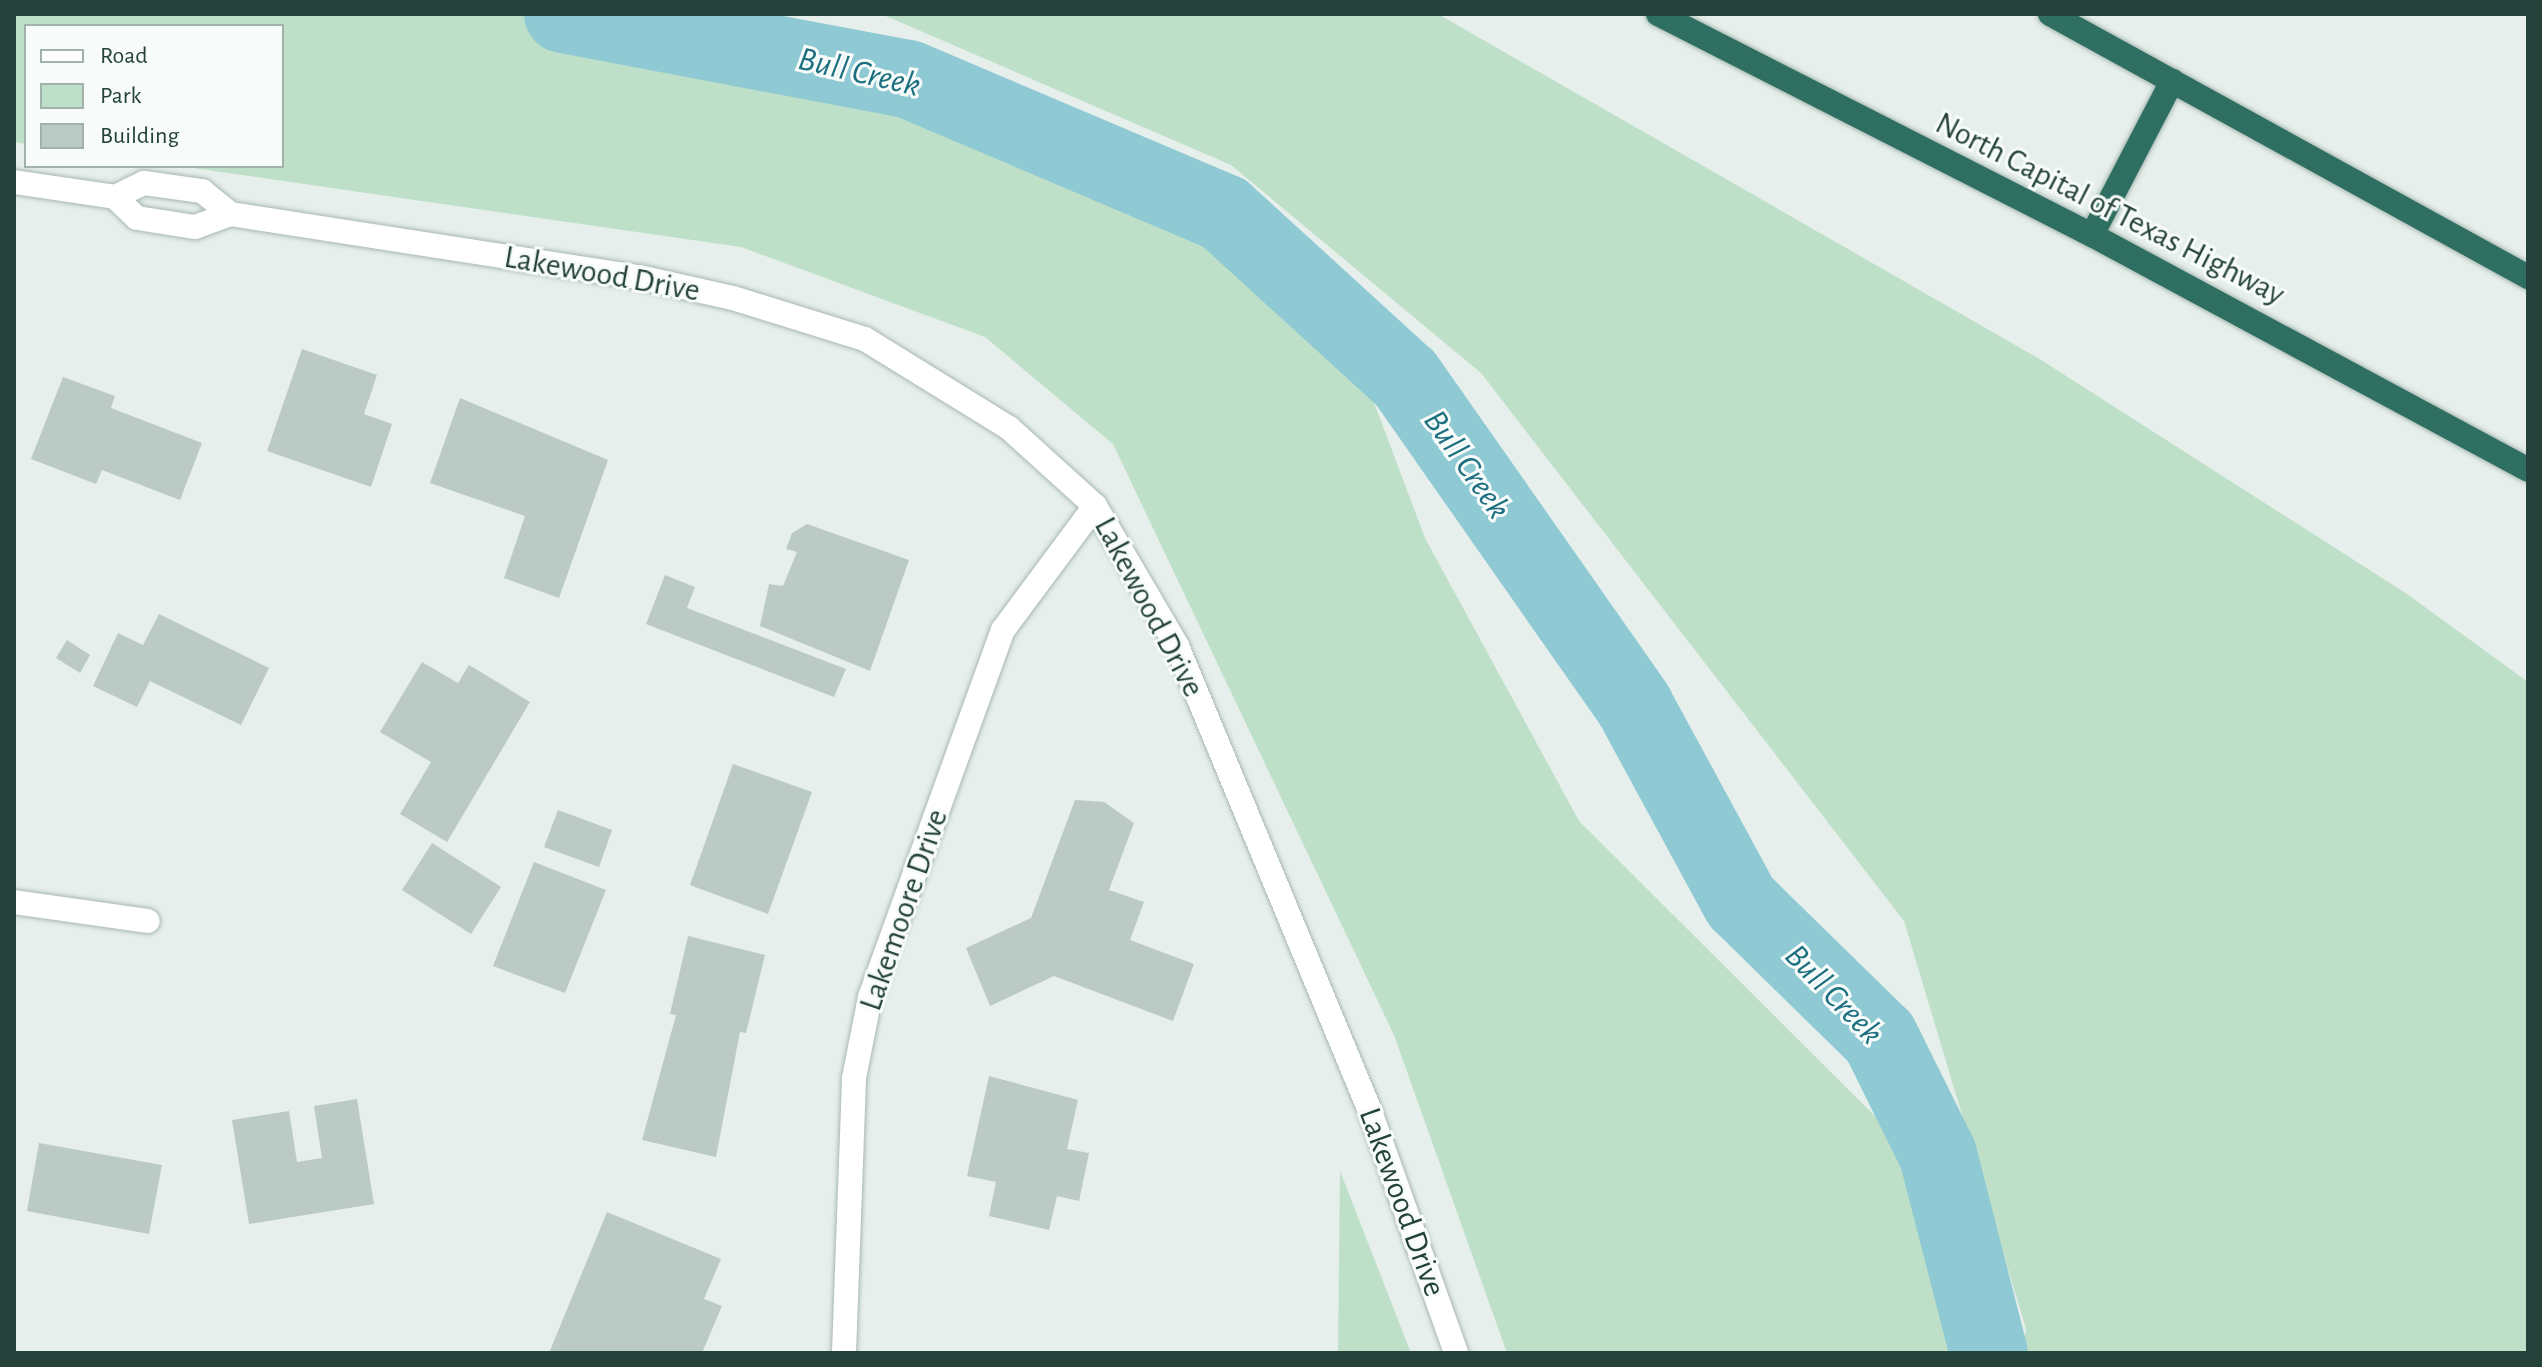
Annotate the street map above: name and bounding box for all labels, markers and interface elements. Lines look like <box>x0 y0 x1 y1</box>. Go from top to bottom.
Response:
legend <box>24 24 284 168</box>
water label: Bull Creek <box>794 39 924 107</box>
text: Road <box>100 44 148 68</box>
text: Park <box>100 84 141 108</box>
street label: North Capital of Texas Highway <box>1929 104 2291 314</box>
text: Building <box>100 124 179 148</box>
street label: Lakewood Drive <box>501 238 703 310</box>
water label: Bull Creek <box>1414 403 1518 527</box>
street label: Lakewood Drive <box>1086 511 1212 703</box>
street label: Lakemoore Drive <box>852 804 956 1016</box>
water label: Bull Creek <box>1775 936 1891 1054</box>
street label: Lakewood Drive <box>1350 1102 1454 1302</box>

